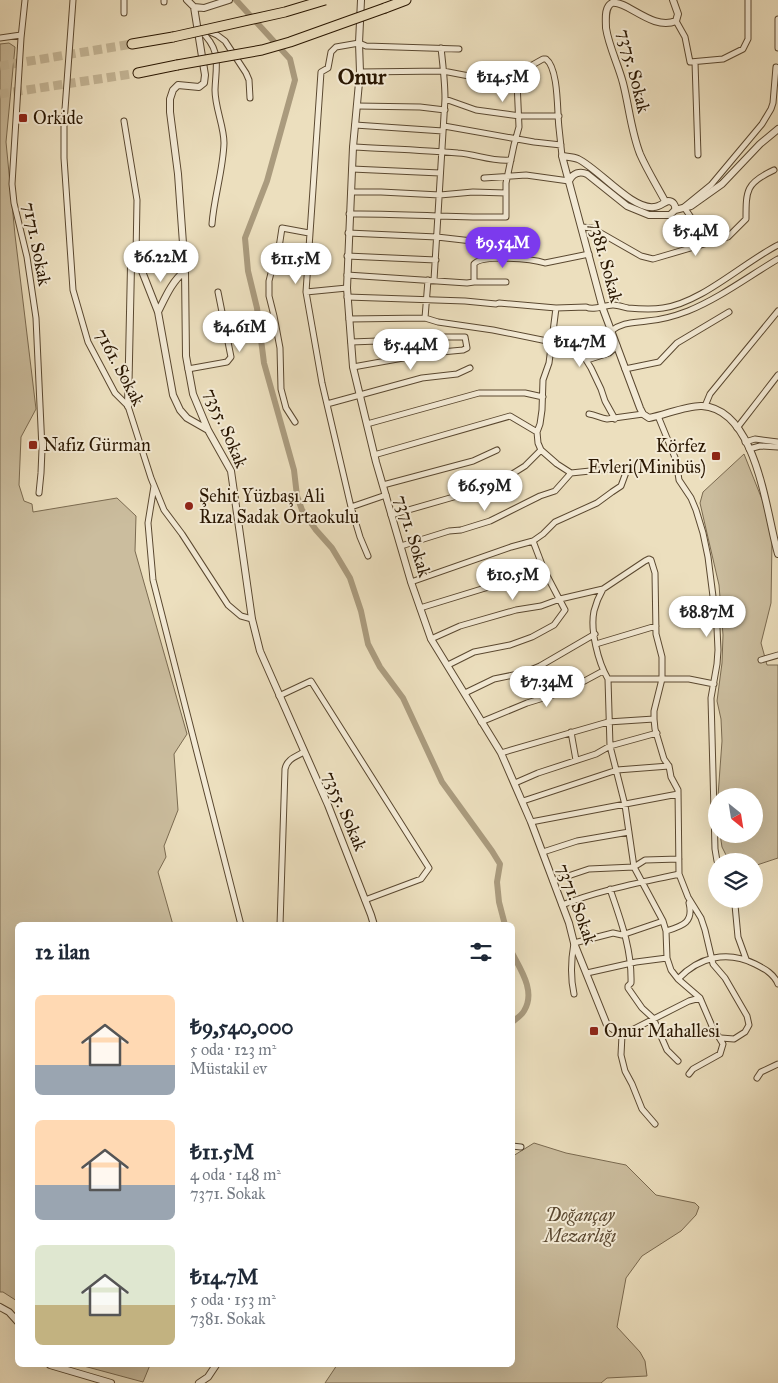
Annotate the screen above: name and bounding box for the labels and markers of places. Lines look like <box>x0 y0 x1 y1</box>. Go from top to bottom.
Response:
pin: ₺14.5M <box>462 61 544 103</box>
place label: Orkide <box>33 107 83 129</box>
marker: Orkide <box>17 112 29 124</box>
pin: ₺5.4M <box>661 214 731 257</box>
pin: ₺9.54M <box>462 226 544 269</box>
pin: ₺6.22M <box>120 240 202 283</box>
pin: ₺11.5M <box>255 242 337 285</box>
pin: ₺4.61M <box>199 310 281 353</box>
pin: ₺14.7M <box>539 326 621 368</box>
pin: ₺5.44M <box>370 328 452 371</box>
place label: Nafiz Gürman <box>43 434 151 456</box>
place label: Körfez Evleri(Minibüs) <box>588 435 706 479</box>
marker: Nafiz Gürman <box>27 439 39 451</box>
marker: Körfez Evleri(Minibüs) <box>710 450 722 462</box>
pin: ₺6.59M <box>444 470 526 512</box>
place label: Şehit Yüzbaşı Ali Rıza Sadak Ortaokulu <box>199 485 360 528</box>
marker: Şehit Yüzbaşı Ali Rıza Sadak Ortaokulu <box>183 500 195 512</box>
pin: ₺10.5M <box>472 558 554 601</box>
pin: ₺8.87M <box>666 596 748 638</box>
pin: ₺7.34M <box>506 666 588 708</box>
place label: Onur Mahallesi <box>604 1020 720 1042</box>
marker: Onur Mahallesi <box>588 1025 600 1037</box>

